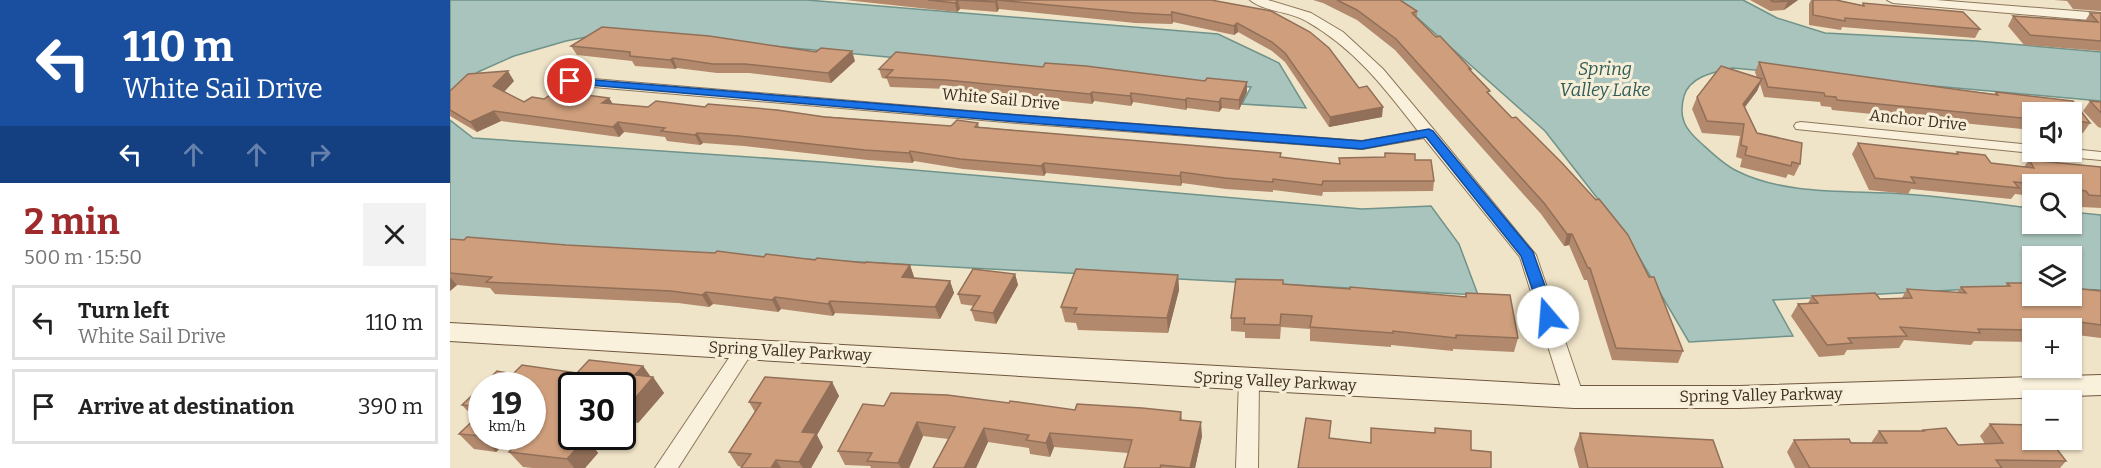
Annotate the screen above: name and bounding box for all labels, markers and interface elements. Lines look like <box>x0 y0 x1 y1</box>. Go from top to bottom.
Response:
text: 110 m <box>123 22 234 72</box>
icon: left <box>24 24 102 102</box>
pin <box>544 55 595 106</box>
water label: Spring Valley Lake <box>1560 58 1650 101</box>
icon: arrive <box>553 64 586 97</box>
text: White Sail Drive <box>123 73 323 105</box>
street label: White Sail Drive <box>941 84 1061 114</box>
map controls <box>2022 102 2082 450</box>
button: sound <box>2022 102 2082 162</box>
street label: Anchor Drive <box>1868 105 1968 135</box>
icon: left <box>114 138 147 171</box>
icon: ahead <box>177 138 210 171</box>
icon: ahead <box>240 138 273 171</box>
icon: right <box>303 138 336 171</box>
button: search <box>2022 174 2082 234</box>
text: 2 min <box>24 200 120 244</box>
button: close <box>363 203 426 266</box>
text: 500 m · 15:50 <box>24 245 142 269</box>
button: layers <box>2022 246 2082 306</box>
position arrow <box>1516 285 1580 349</box>
text: Turn left <box>78 297 170 324</box>
icon: left <box>27 306 60 339</box>
text: 110 m <box>366 309 423 336</box>
button: + <box>2022 318 2082 378</box>
text: White Sail Drive <box>78 324 226 348</box>
street label: Spring Valley Parkway <box>708 337 872 365</box>
street label: Spring Valley Parkway <box>1193 367 1357 395</box>
speed limit sign: 30 <box>558 372 636 450</box>
street label: Spring Valley Parkway <box>1679 384 1843 406</box>
text: 19 <box>492 386 522 422</box>
icon: arrive <box>27 390 60 423</box>
button: − <box>2022 390 2082 450</box>
text: Arrive at destination <box>78 393 294 420</box>
text: 390 m <box>358 393 423 420</box>
text: km/h <box>488 417 526 435</box>

